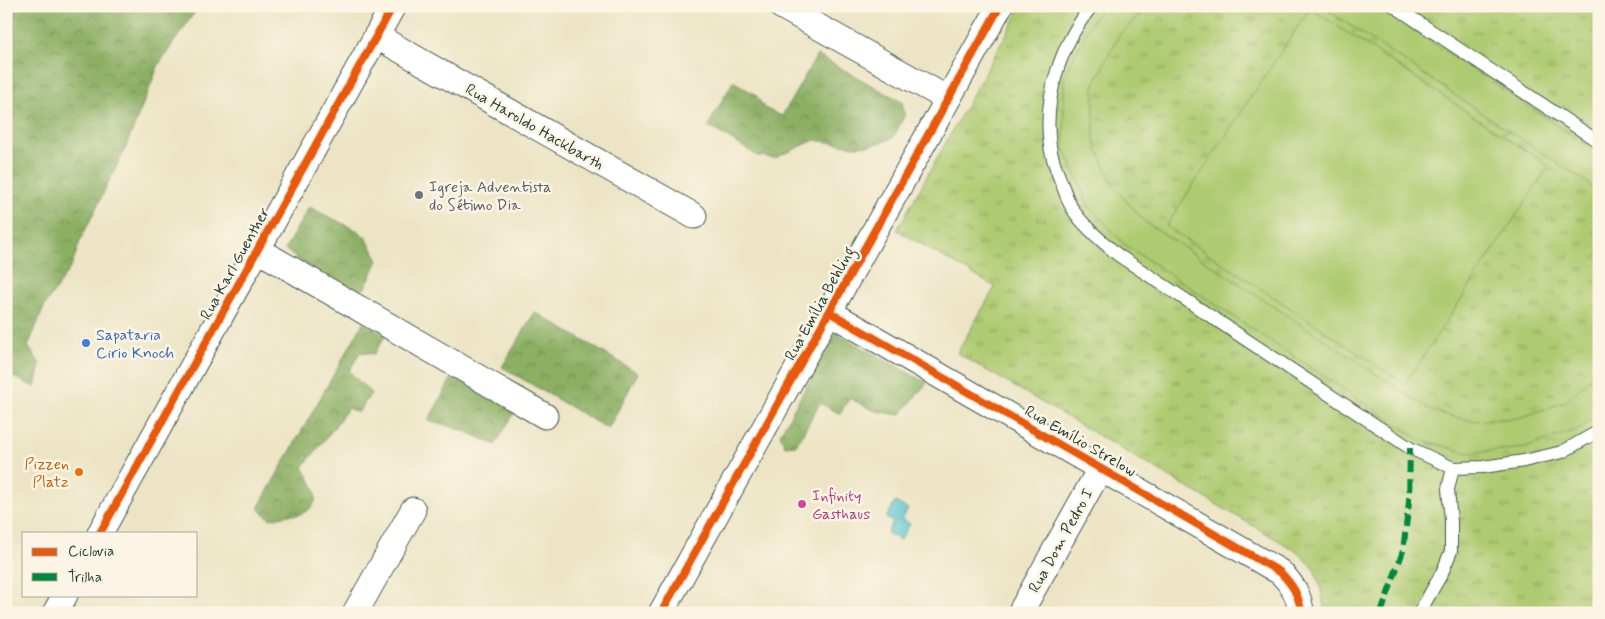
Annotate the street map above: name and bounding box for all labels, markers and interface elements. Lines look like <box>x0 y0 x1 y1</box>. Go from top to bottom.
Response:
street label: Rua Haroldo Hackbarth <box>461 79 607 176</box>
place label: Igreja Adventista do Sétimo Dia <box>429 177 551 216</box>
marker: Igreja Adventista do Sétimo Dia <box>413 189 425 201</box>
street label: Rua Karl Guenther <box>196 203 275 324</box>
street label: Rua Emília Behling <box>780 243 861 365</box>
place label: Sapataria Cirio Knoch <box>96 325 174 364</box>
marker: Sapataria Cirio Knoch <box>80 337 92 349</box>
street label: Rua Emílio Strelow <box>1021 401 1140 482</box>
place label: Pizzen Platz <box>25 454 69 493</box>
marker: Pizzen Platz <box>73 466 85 478</box>
street label: Rua Dom Pedro I <box>1024 485 1099 597</box>
place label: Infinity Gasthaus <box>812 486 870 525</box>
marker: Infinity Gasthaus <box>796 498 808 510</box>
legend <box>22 532 198 596</box>
text: Ciclovia <box>68 542 114 562</box>
text: Trilha <box>68 568 102 588</box>

